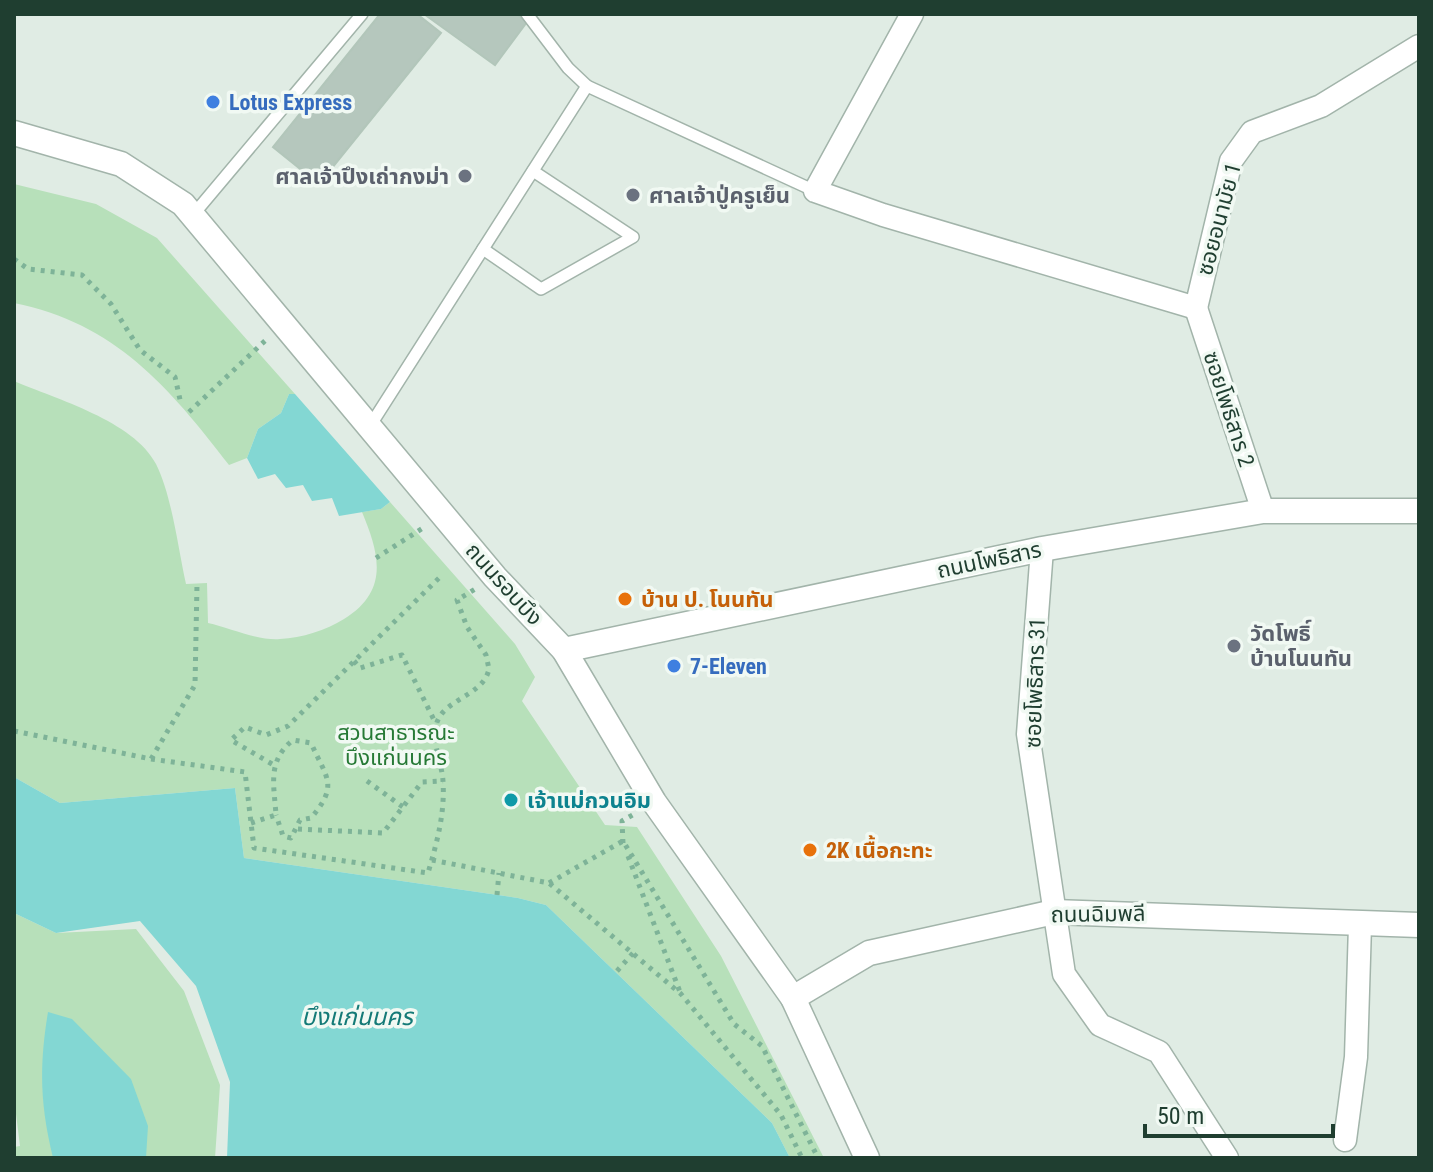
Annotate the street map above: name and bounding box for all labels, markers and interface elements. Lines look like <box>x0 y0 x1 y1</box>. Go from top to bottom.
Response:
place label: Lotus Express <box>229 90 352 115</box>
marker: Lotus Express <box>204 93 222 111</box>
street label: ซอยอนามัย 1 <box>1192 160 1246 278</box>
place label: ศาลเจ้าปึงเถ่ากงม่า <box>275 164 449 189</box>
marker: ศาลเจ้าปึงเถ่ากงม่า <box>456 167 474 185</box>
place label: ศาลเจ้าปู่ครูเย็น <box>649 183 790 209</box>
marker: ศาลเจ้าปู่ครูเย็น <box>624 186 642 204</box>
street label: ซอยโพธิสาร 2 <box>1199 348 1259 470</box>
street label: ถนนโพธิสาร <box>935 537 1043 583</box>
street label: ถนนรอบบึง <box>461 538 547 630</box>
place label: บ้าน ป. โนนทัน <box>641 587 774 612</box>
marker: บ้าน ป. โนนทัน <box>616 590 634 608</box>
street label: ซอยโพธิสาร 31 <box>1020 617 1050 749</box>
place label: วัดโพธิ์ บ้านโนนทัน <box>1250 619 1352 671</box>
marker: วัดโพธิ์ บ้านโนนทัน <box>1225 637 1243 655</box>
place label: 7-Eleven <box>690 654 767 679</box>
marker: 7-Eleven <box>665 657 683 675</box>
park label: สวนสาธารณะ บึงแก่นนคร <box>337 720 455 770</box>
place label: เจ้าแม่กวนอิม <box>527 788 651 813</box>
marker: เจ้าแม่กวนอิม <box>502 791 520 809</box>
place label: 2K เนื้อกะทะ <box>826 835 933 863</box>
marker: 2K เนื้อกะทะ <box>801 841 819 859</box>
street label: ถนนฉิมพลี <box>1050 901 1146 927</box>
water label: บึงแก่นนคร <box>301 1003 415 1031</box>
scale bar <box>1145 1088 1333 1138</box>
text: 50 m <box>1157 1102 1204 1130</box>

